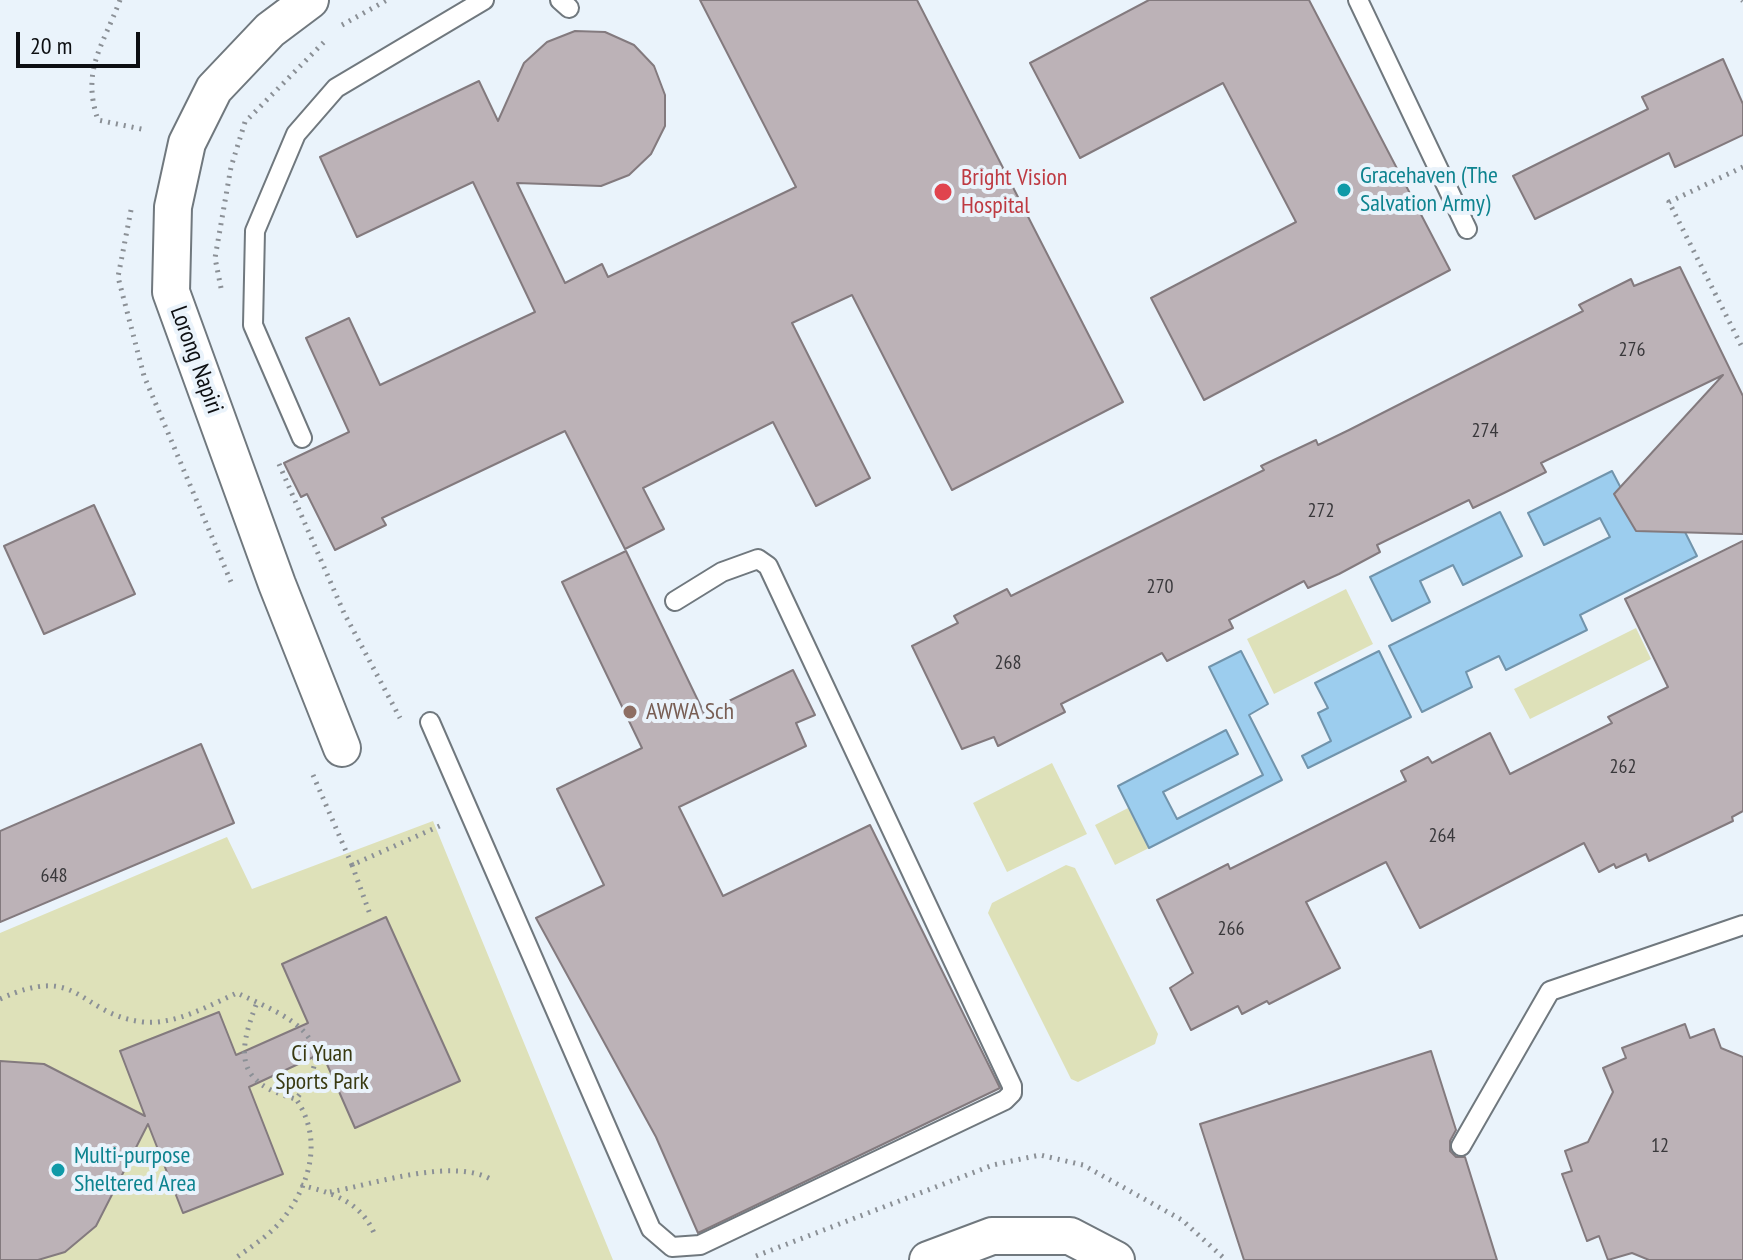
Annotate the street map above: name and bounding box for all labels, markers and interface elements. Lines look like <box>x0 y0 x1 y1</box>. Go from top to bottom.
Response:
scale bar <box>20 16 144 66</box>
text: 20 m <box>30 30 72 61</box>
place label: Gracehaven (The Salvation Army) <box>1360 162 1498 218</box>
place label: Bright Vision Hospital <box>961 164 1067 220</box>
marker: Bright Vision Hospital <box>932 181 954 203</box>
marker: Gracehaven (The Salvation Army) <box>1335 181 1353 199</box>
street label: Lorong Napiri <box>163 302 229 418</box>
house number: 276 <box>1619 338 1645 362</box>
house number: 274 <box>1472 419 1498 443</box>
house number: 272 <box>1308 499 1334 523</box>
house number: 270 <box>1147 575 1173 599</box>
house number: 268 <box>995 651 1021 675</box>
place label: AWWA Sch <box>646 698 734 726</box>
marker: AWWA Sch <box>621 703 639 721</box>
house number: 262 <box>1610 755 1636 779</box>
house number: 264 <box>1429 824 1455 848</box>
house number: 648 <box>41 864 67 888</box>
house number: 266 <box>1218 917 1244 941</box>
park label: Ci Yuan Sports Park <box>275 1040 369 1096</box>
house number: 12 <box>1651 1134 1669 1158</box>
place label: Multi-purpose Sheltered Area <box>74 1142 196 1198</box>
marker: Multi-purpose Sheltered Area <box>49 1161 67 1179</box>

